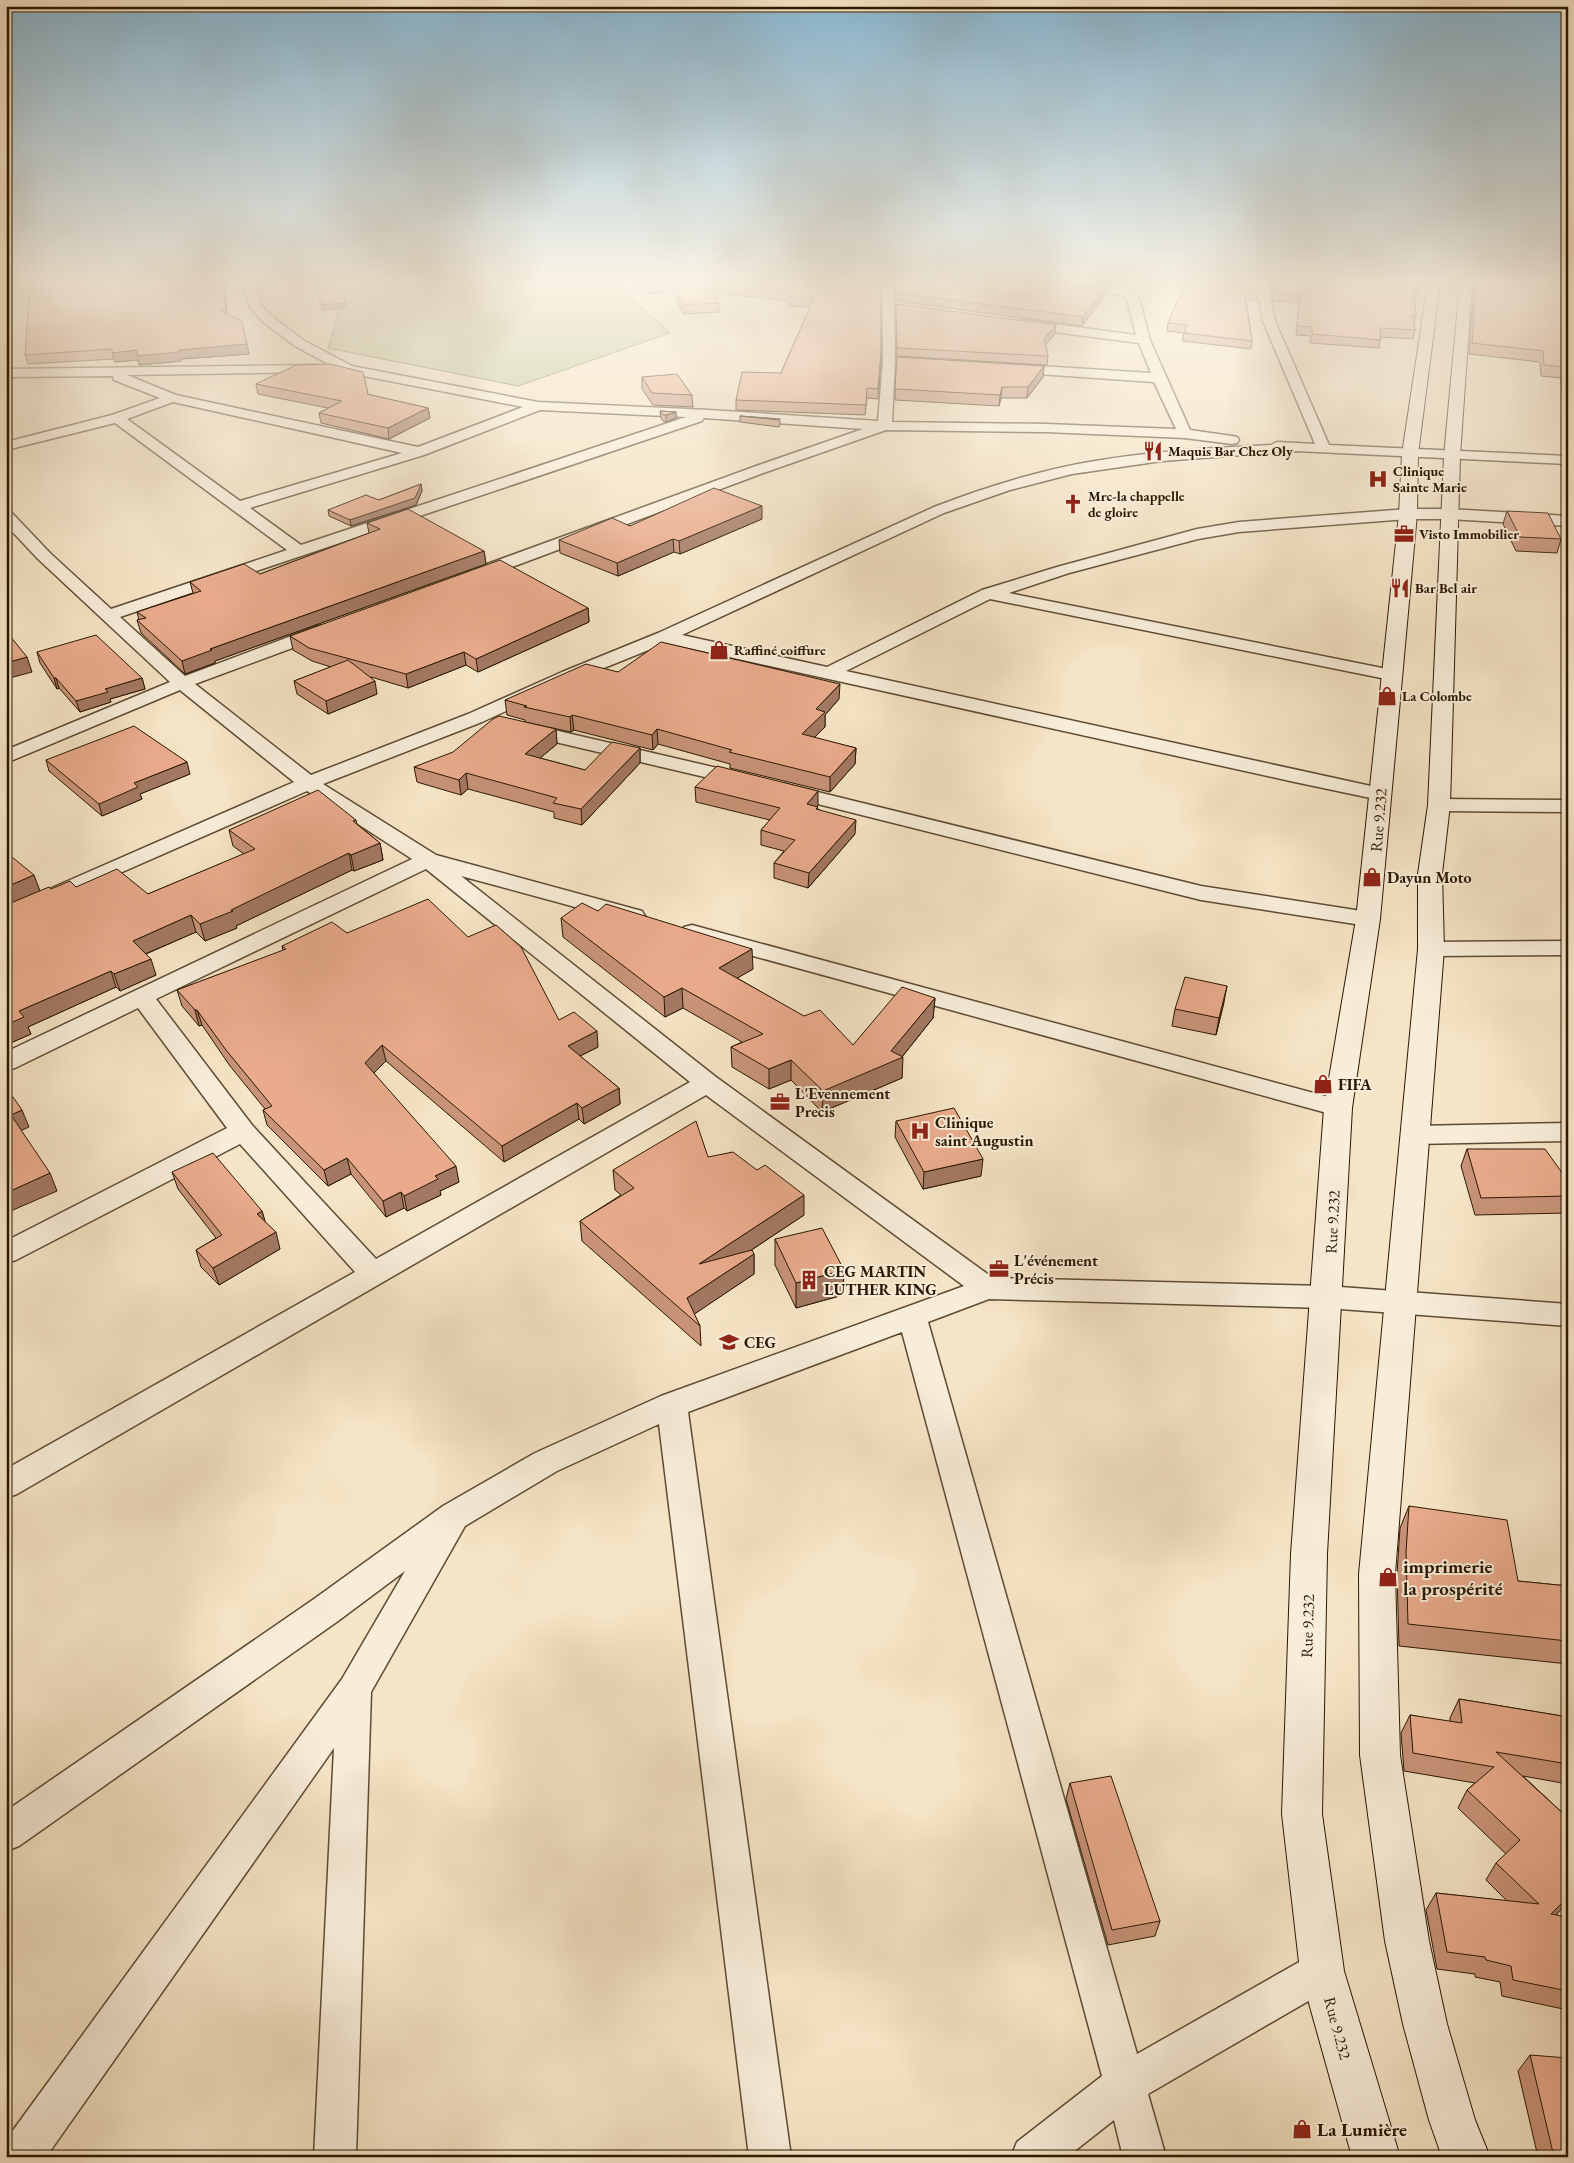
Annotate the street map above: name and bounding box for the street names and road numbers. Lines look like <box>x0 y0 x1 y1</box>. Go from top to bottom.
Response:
street label: Rue 9.232 <box>1365 787 1392 853</box>
street label: Rue 9.232 <box>1320 1189 1345 1254</box>
street label: Rue 9.232 <box>1296 1594 1319 1658</box>
street label: Rue 9.232 <box>1319 1995 1356 2062</box>

